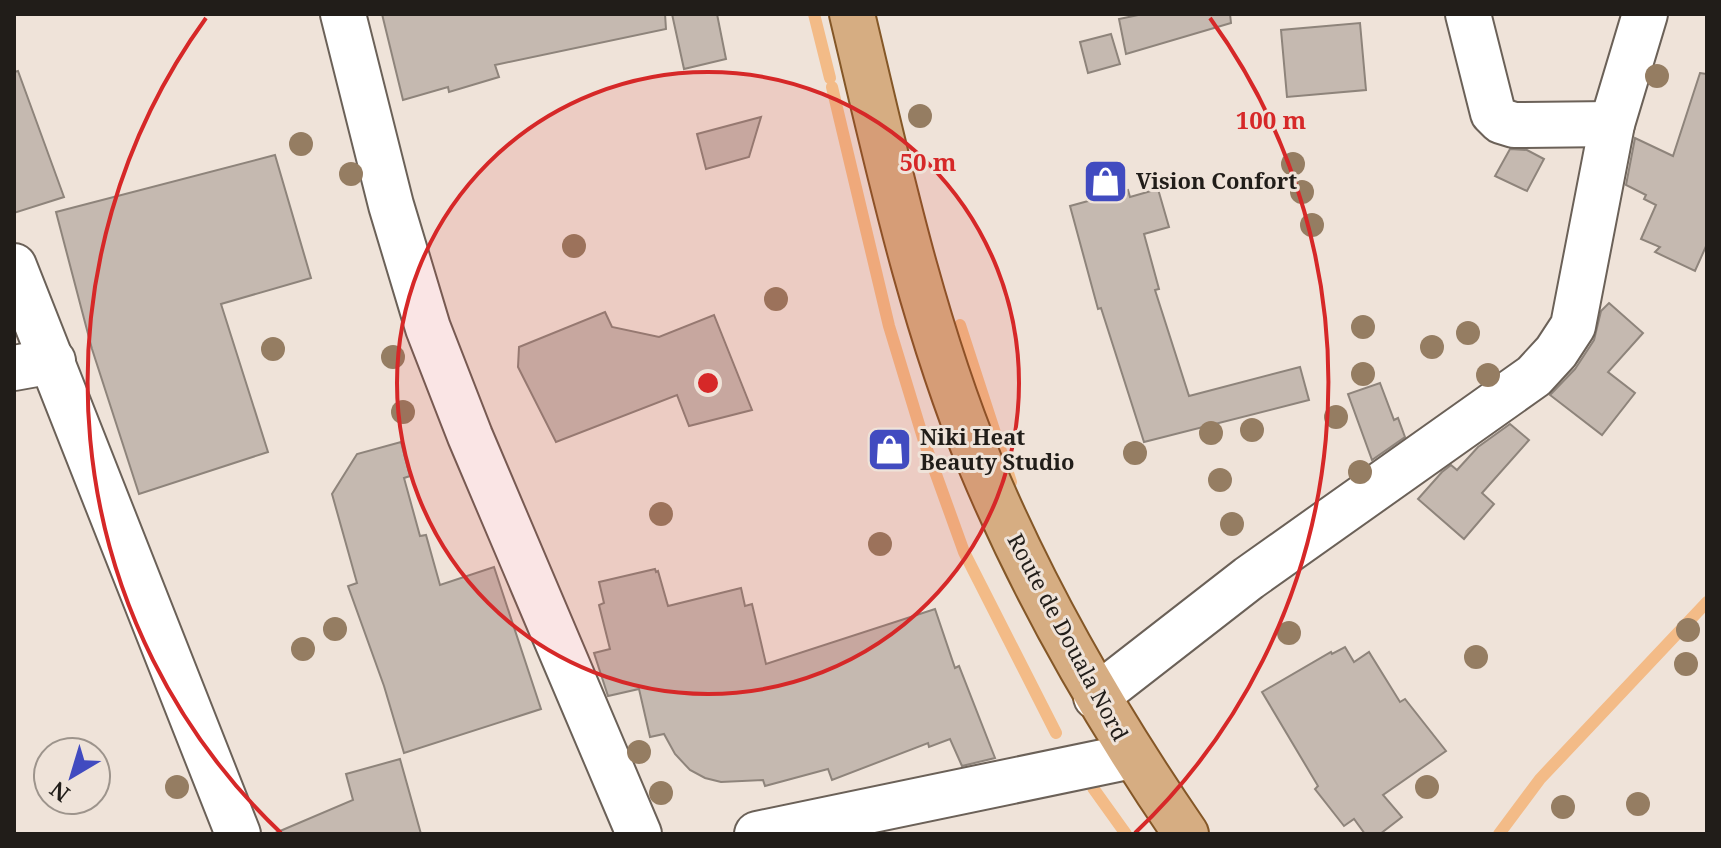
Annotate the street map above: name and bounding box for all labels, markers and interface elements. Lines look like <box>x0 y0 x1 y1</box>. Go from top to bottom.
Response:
text: 100 m <box>1236 103 1307 136</box>
text: 50 m <box>899 145 957 178</box>
shop icon: Vision Confort <box>1081 157 1129 205</box>
place label: Vision Confort <box>1136 165 1297 195</box>
centre of rings <box>694 369 722 397</box>
place label: Niki Heat Beauty Studio <box>920 421 1074 476</box>
shop icon: Niki Heat Beauty Studio <box>865 426 913 474</box>
street label: Route de Douala Nord <box>1001 528 1136 746</box>
north arrow <box>32 736 112 816</box>
text: N <box>43 775 75 810</box>

